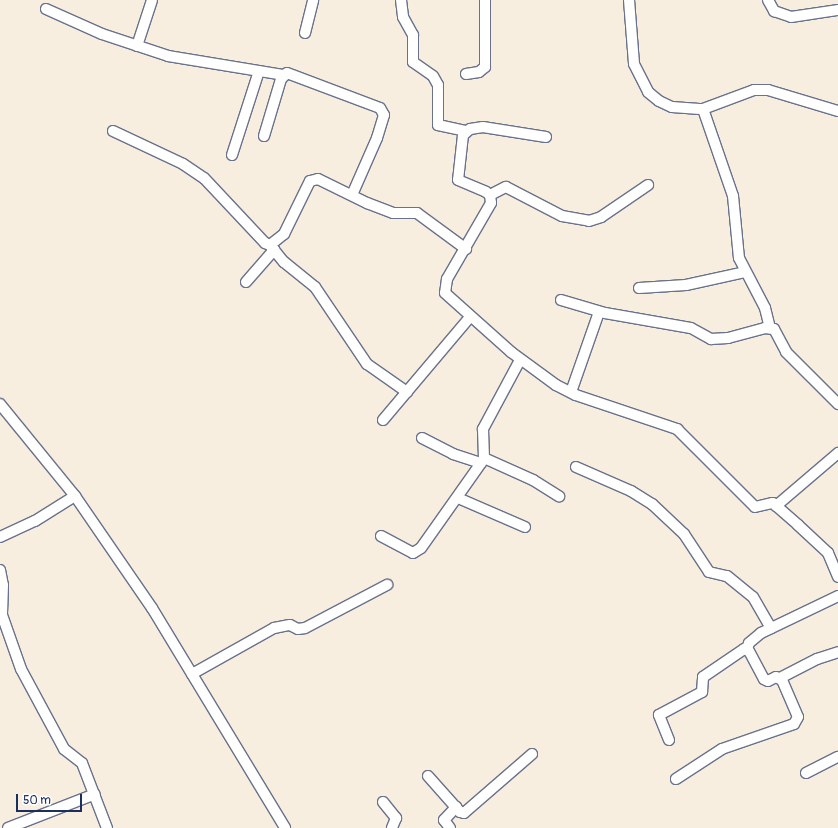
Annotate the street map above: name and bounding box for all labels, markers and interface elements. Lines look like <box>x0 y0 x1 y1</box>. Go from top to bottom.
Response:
scale bar <box>18 786 84 812</box>
text: 50 m <box>23 793 51 808</box>

